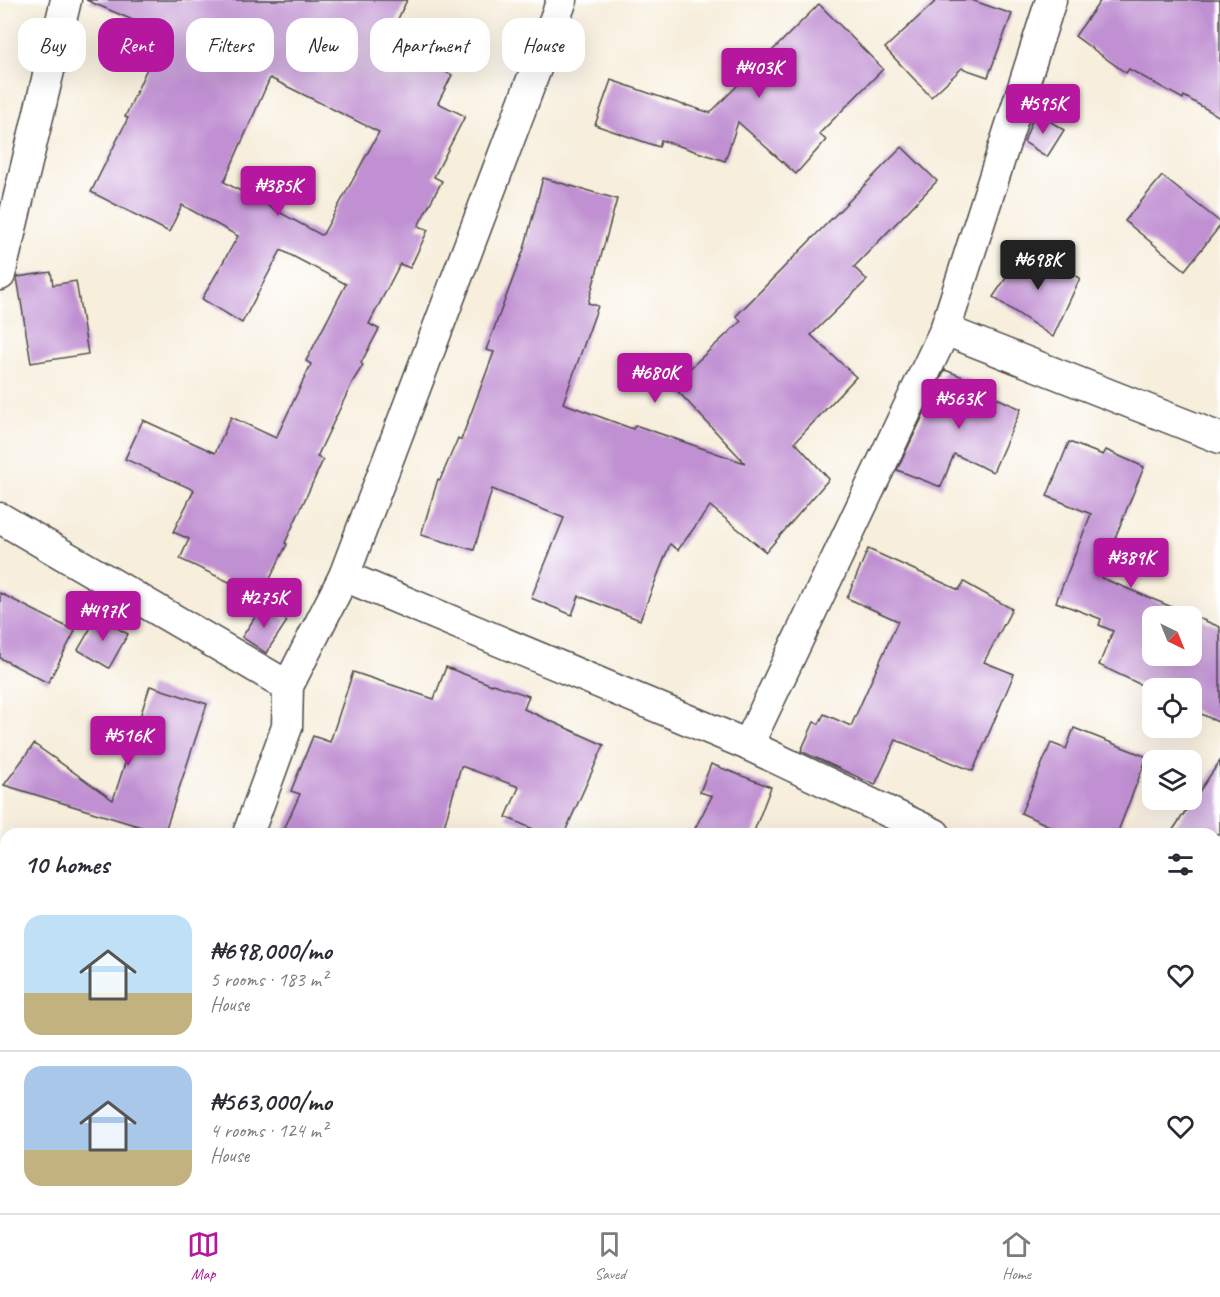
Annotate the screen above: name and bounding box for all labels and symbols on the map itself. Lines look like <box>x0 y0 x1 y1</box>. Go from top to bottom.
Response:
pin: ₦403K <box>717 48 801 99</box>
pin: ₦595K <box>1001 84 1085 135</box>
pin: ₦385K <box>236 166 320 217</box>
pin: ₦698K <box>996 240 1080 291</box>
pin: ₦680K <box>613 353 697 404</box>
pin: ₦563K <box>917 379 1001 430</box>
pin: ₦389K <box>1089 538 1173 589</box>
pin: ₦275K <box>222 578 306 629</box>
pin: ₦497K <box>61 591 145 642</box>
north arrow <box>1142 606 1202 666</box>
pin: ₦516K <box>86 716 170 767</box>

